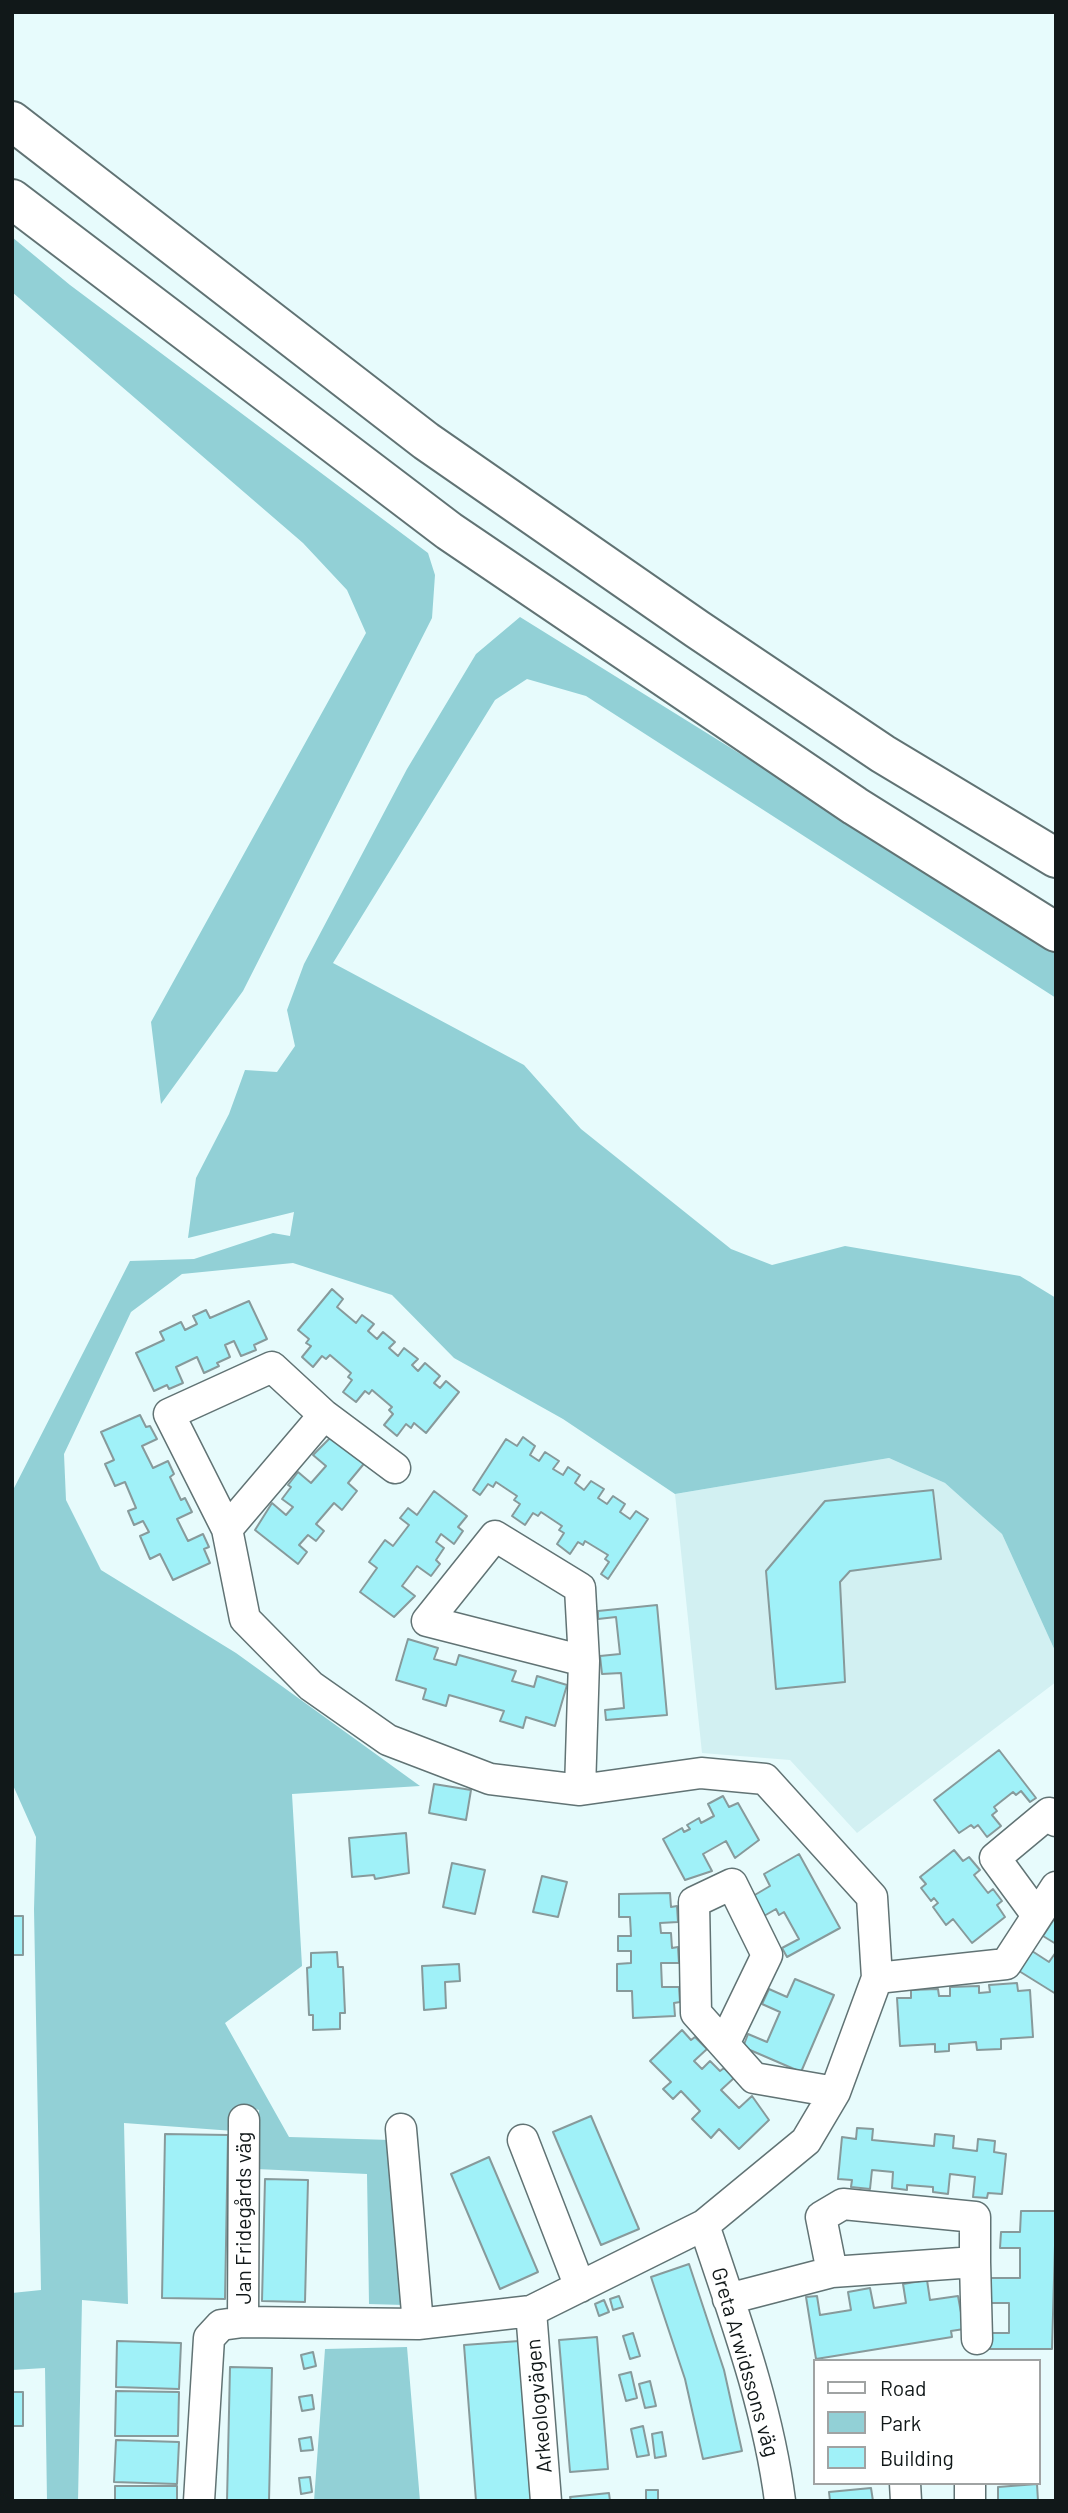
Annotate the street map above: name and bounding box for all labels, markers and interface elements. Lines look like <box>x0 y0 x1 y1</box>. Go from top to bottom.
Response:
street label: Jan Fridegårds väg <box>231 2132 257 2304</box>
street label: Greta Arwidssons väg <box>706 2265 784 2459</box>
street label: Arkeologvägen <box>521 2338 557 2474</box>
legend <box>813 2359 1040 2485</box>
text: Road <box>880 2375 926 2400</box>
text: Park <box>880 2410 921 2435</box>
text: Building <box>880 2445 954 2470</box>

